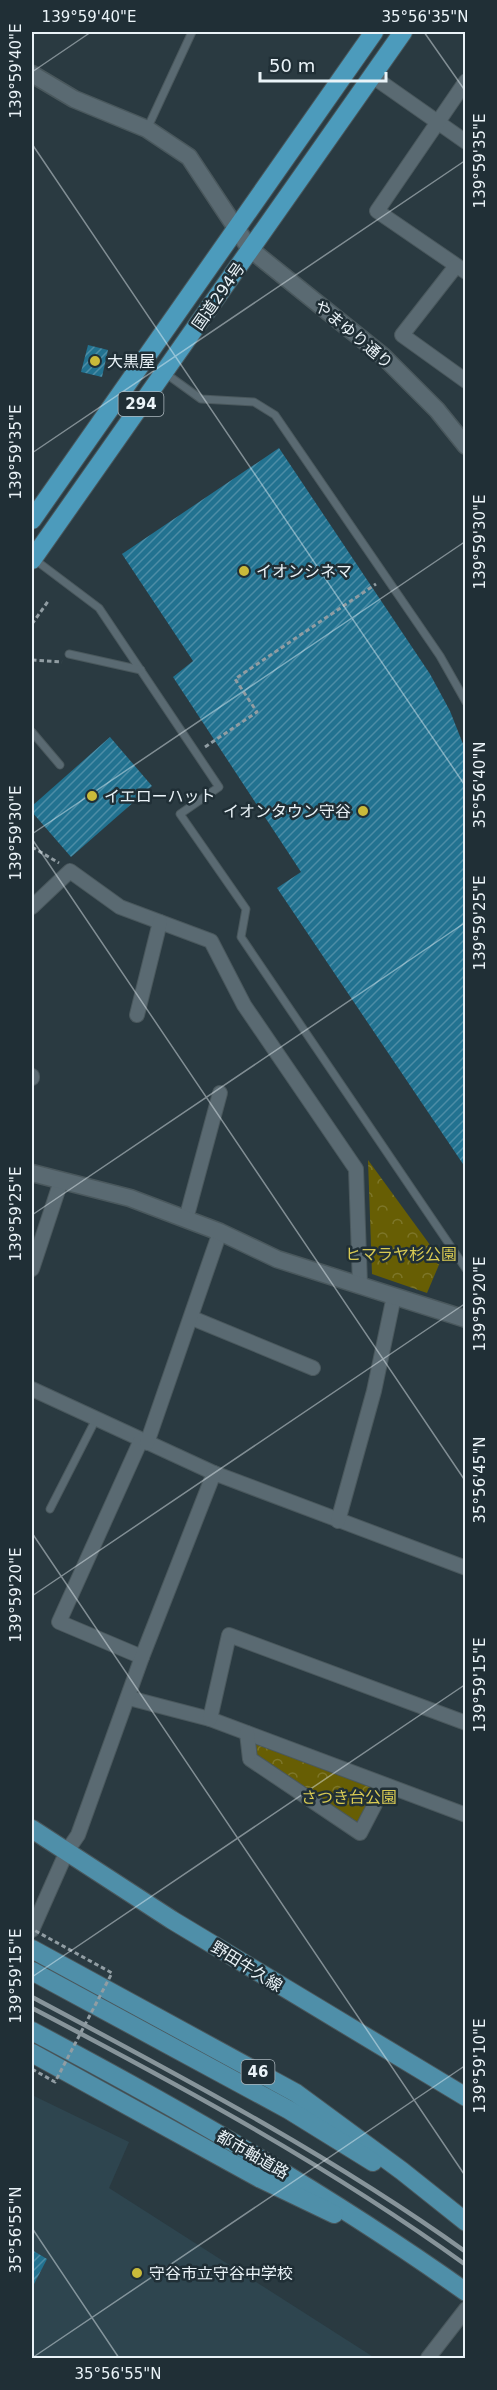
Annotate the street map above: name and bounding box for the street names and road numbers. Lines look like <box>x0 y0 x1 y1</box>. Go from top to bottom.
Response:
street label: 国道294号 <box>188 259 249 334</box>
street label: やまゆり通り <box>311 296 397 373</box>
road number: 294 <box>118 392 164 416</box>
street label: 野田牛久線 <box>208 1937 286 1996</box>
road number: 46 <box>242 2060 274 2084</box>
street label: 都市軸道路 <box>213 2126 292 2183</box>

